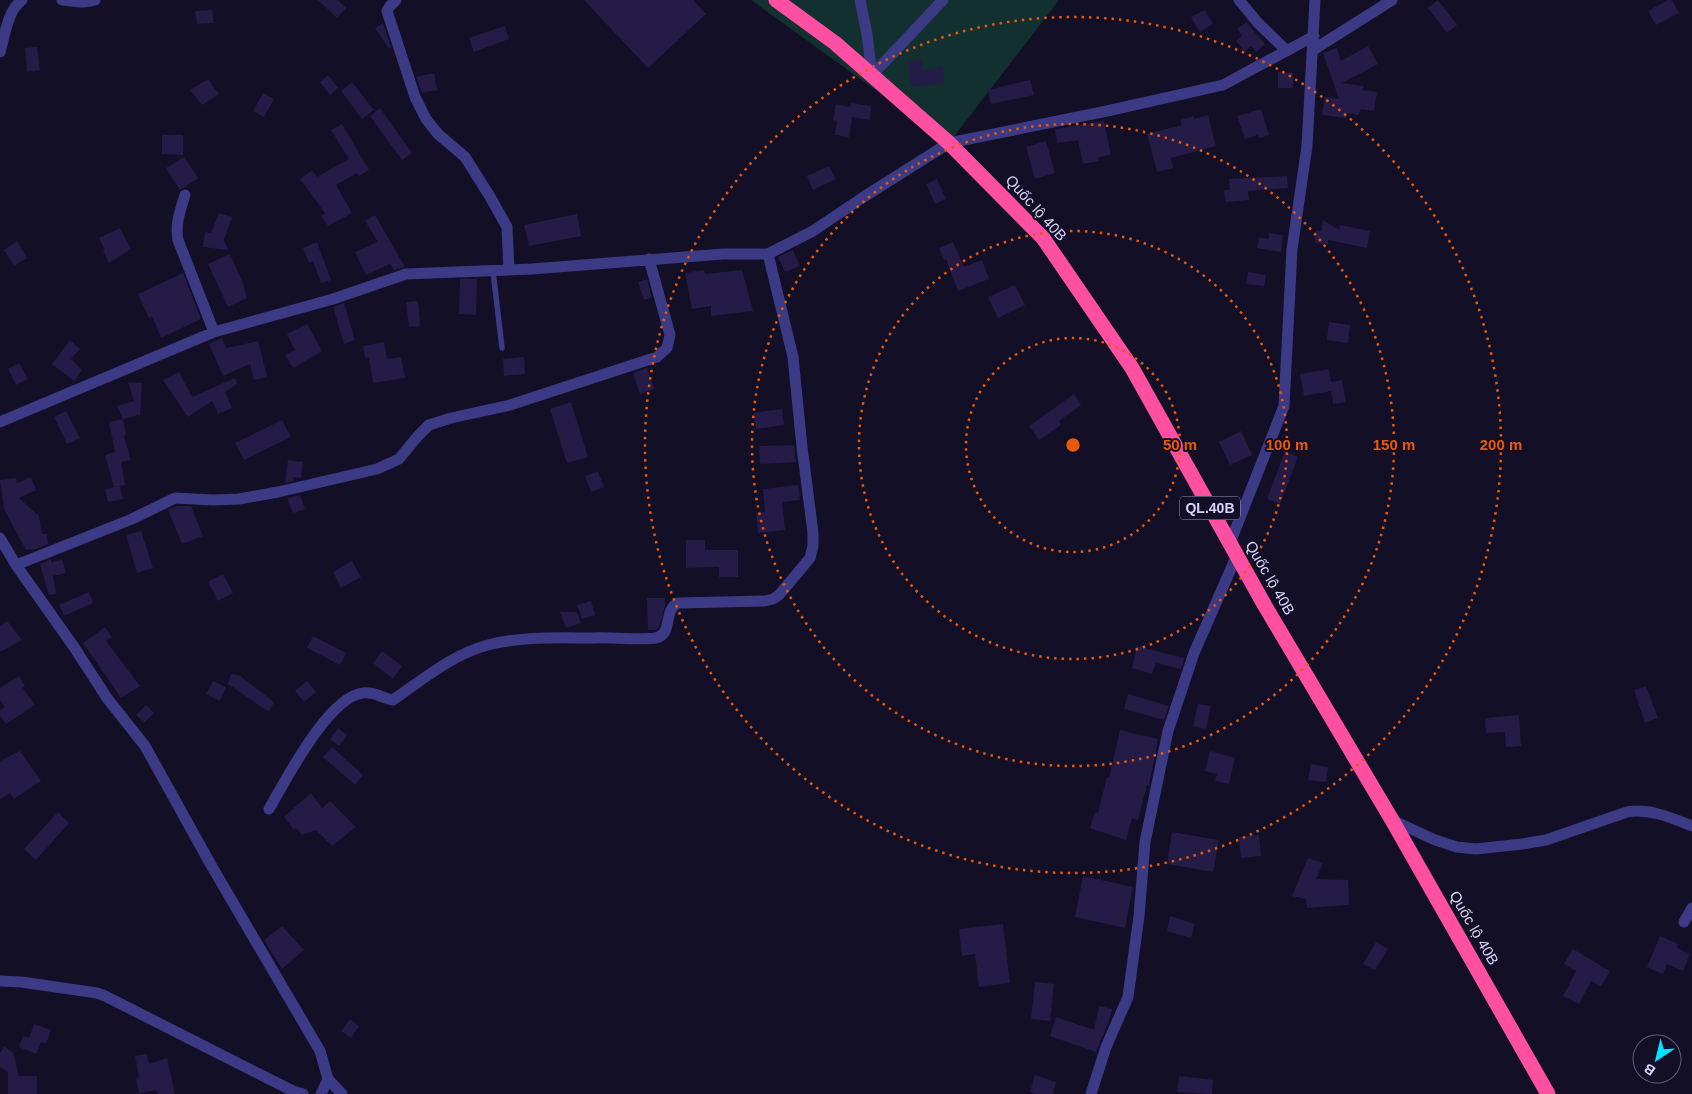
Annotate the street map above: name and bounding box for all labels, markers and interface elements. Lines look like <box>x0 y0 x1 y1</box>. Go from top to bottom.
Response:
street label: Quốc lộ 40B <box>1002 171 1070 244</box>
centre of rings <box>1064 436 1082 454</box>
text: 50 m <box>1163 436 1197 453</box>
text: 100 m <box>1266 436 1308 453</box>
text: 150 m <box>1373 436 1415 453</box>
text: 200 m <box>1480 436 1522 453</box>
road number: QL.40B <box>1180 496 1240 520</box>
street label: Quốc lộ 40B <box>1242 538 1298 618</box>
street label: Quốc lộ 40B <box>1446 888 1502 968</box>
north arrow <box>1632 1034 1682 1084</box>
text: B <box>1641 1060 1658 1079</box>

